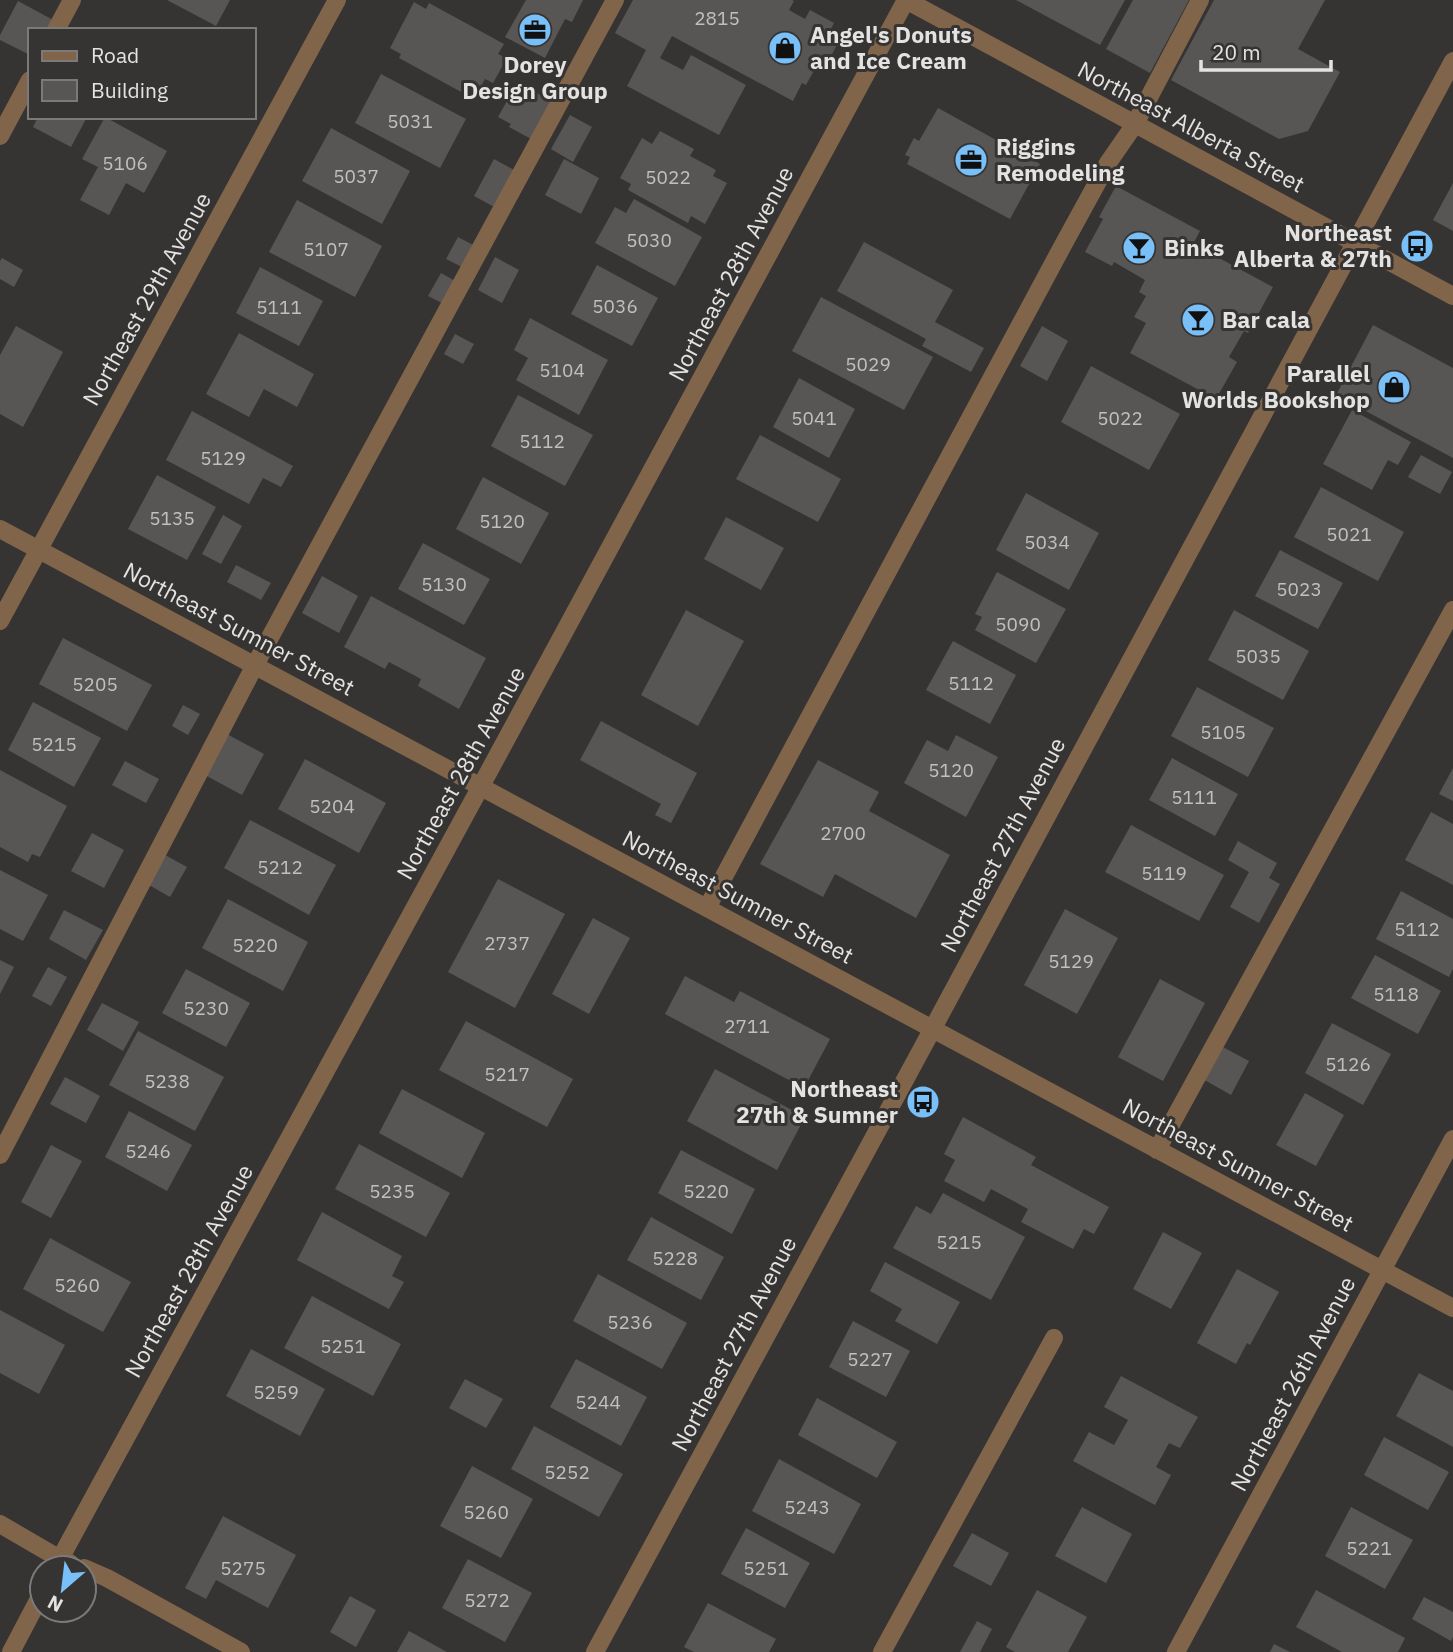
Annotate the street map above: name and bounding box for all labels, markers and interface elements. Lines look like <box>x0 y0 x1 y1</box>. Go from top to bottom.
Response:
house number: 2815 <box>694 6 740 30</box>
office icon: Dorey Design Group <box>516 11 554 49</box>
place label: Angel's Donuts and Ice Cream <box>810 19 972 75</box>
legend <box>28 28 256 119</box>
scale bar <box>1201 28 1330 72</box>
shop icon: Angel's Donuts and Ice Cream <box>766 29 804 67</box>
text: 20 m <box>1212 38 1261 66</box>
text: Road <box>91 41 139 69</box>
place label: Dorey Design Group <box>462 49 608 105</box>
street label: Northeast Alberta Street <box>1073 54 1310 199</box>
text: Building <box>91 76 168 104</box>
house number: 5031 <box>387 109 433 133</box>
place label: Riggins Remodeling <box>996 131 1125 187</box>
office icon: Riggins Remodeling <box>952 141 990 179</box>
house number: 5106 <box>102 151 148 175</box>
street label: Northeast 28th Avenue <box>661 161 800 386</box>
house number: 5037 <box>333 164 379 188</box>
house number: 5022 <box>645 165 691 189</box>
street label: Northeast 29th Avenue <box>75 187 217 410</box>
place label: Northeast Alberta & 27th <box>1234 217 1392 273</box>
bus stop icon: Northeast Alberta & 27th <box>1398 227 1436 265</box>
house number: 5030 <box>626 228 672 252</box>
bar icon: Binks <box>1120 229 1158 267</box>
place label: Binks <box>1164 232 1224 262</box>
house number: 5107 <box>303 237 349 261</box>
house number: 5036 <box>592 294 638 318</box>
house number: 5111 <box>256 295 302 319</box>
bar icon: Bar cala <box>1179 301 1217 339</box>
place label: Bar cala <box>1222 304 1310 334</box>
house number: 5029 <box>845 352 891 376</box>
house number: 5104 <box>539 358 585 382</box>
place label: Parallel Worlds Bookshop <box>1181 358 1370 414</box>
shop icon: Parallel Worlds Bookshop <box>1375 368 1413 406</box>
house number: 5041 <box>791 406 837 430</box>
house number: 5022 <box>1097 406 1143 430</box>
house number: 5112 <box>519 429 565 453</box>
house number: 5129 <box>200 446 246 470</box>
house number: 5135 <box>149 506 195 530</box>
house number: 5120 <box>479 509 525 533</box>
house number: 5021 <box>1326 522 1372 546</box>
house number: 5034 <box>1024 530 1070 554</box>
street label: Northeast Sumner Street <box>119 554 360 702</box>
house number: 5130 <box>421 572 467 596</box>
house number: 5023 <box>1276 577 1322 601</box>
house number: 5090 <box>995 612 1041 636</box>
house number: 5035 <box>1235 644 1281 668</box>
street label: Northeast 28th Avenue <box>389 661 531 884</box>
house number: 5112 <box>948 671 994 695</box>
house number: 5205 <box>72 672 118 696</box>
house number: 5105 <box>1200 720 1246 744</box>
house number: 5215 <box>31 732 77 756</box>
street label: Northeast 27th Avenue <box>933 732 1072 957</box>
house number: 5120 <box>928 758 974 782</box>
house number: 5111 <box>1171 785 1217 809</box>
house number: 5204 <box>309 794 355 818</box>
house number: 2700 <box>820 821 866 845</box>
street label: Northeast Sumner Street <box>618 822 859 970</box>
house number: 5212 <box>257 855 303 879</box>
house number: 5119 <box>1141 861 1187 885</box>
house number: 5112 <box>1394 917 1440 941</box>
house number: 2737 <box>484 931 530 955</box>
house number: 5220 <box>232 933 278 957</box>
house number: 5129 <box>1048 949 1094 973</box>
house number: 5118 <box>1373 982 1419 1006</box>
house number: 5230 <box>183 996 229 1020</box>
house number: 2711 <box>724 1014 770 1038</box>
house number: 5126 <box>1325 1052 1371 1076</box>
house number: 5217 <box>484 1062 530 1086</box>
house number: 5238 <box>144 1069 190 1093</box>
place label: Northeast 27th & Sumner <box>736 1073 898 1129</box>
bus stop icon: Northeast 27th & Sumner <box>904 1083 942 1121</box>
street label: Northeast Sumner Street <box>1118 1090 1359 1238</box>
house number: 5246 <box>125 1139 171 1163</box>
street label: Northeast 28th Avenue <box>117 1159 259 1382</box>
house number: 5235 <box>369 1179 415 1203</box>
house number: 5220 <box>683 1179 729 1203</box>
house number: 5215 <box>936 1230 982 1254</box>
street label: Northeast 27th Avenue <box>664 1231 803 1456</box>
house number: 5228 <box>652 1246 698 1270</box>
street label: Northeast 26th Avenue <box>1223 1271 1362 1496</box>
house number: 5260 <box>54 1273 100 1297</box>
house number: 5236 <box>607 1310 653 1334</box>
house number: 5251 <box>320 1334 366 1358</box>
house number: 5227 <box>847 1347 893 1371</box>
house number: 5259 <box>253 1380 299 1404</box>
house number: 5244 <box>575 1390 621 1414</box>
house number: 5252 <box>544 1460 590 1484</box>
house number: 5243 <box>784 1495 830 1519</box>
house number: 5260 <box>463 1500 509 1524</box>
house number: 5221 <box>1346 1536 1392 1560</box>
north arrow <box>28 1554 98 1624</box>
house number: 5275 <box>220 1556 266 1580</box>
house number: 5251 <box>743 1556 789 1580</box>
house number: 5272 <box>464 1588 510 1612</box>
text: N <box>43 1590 67 1618</box>

